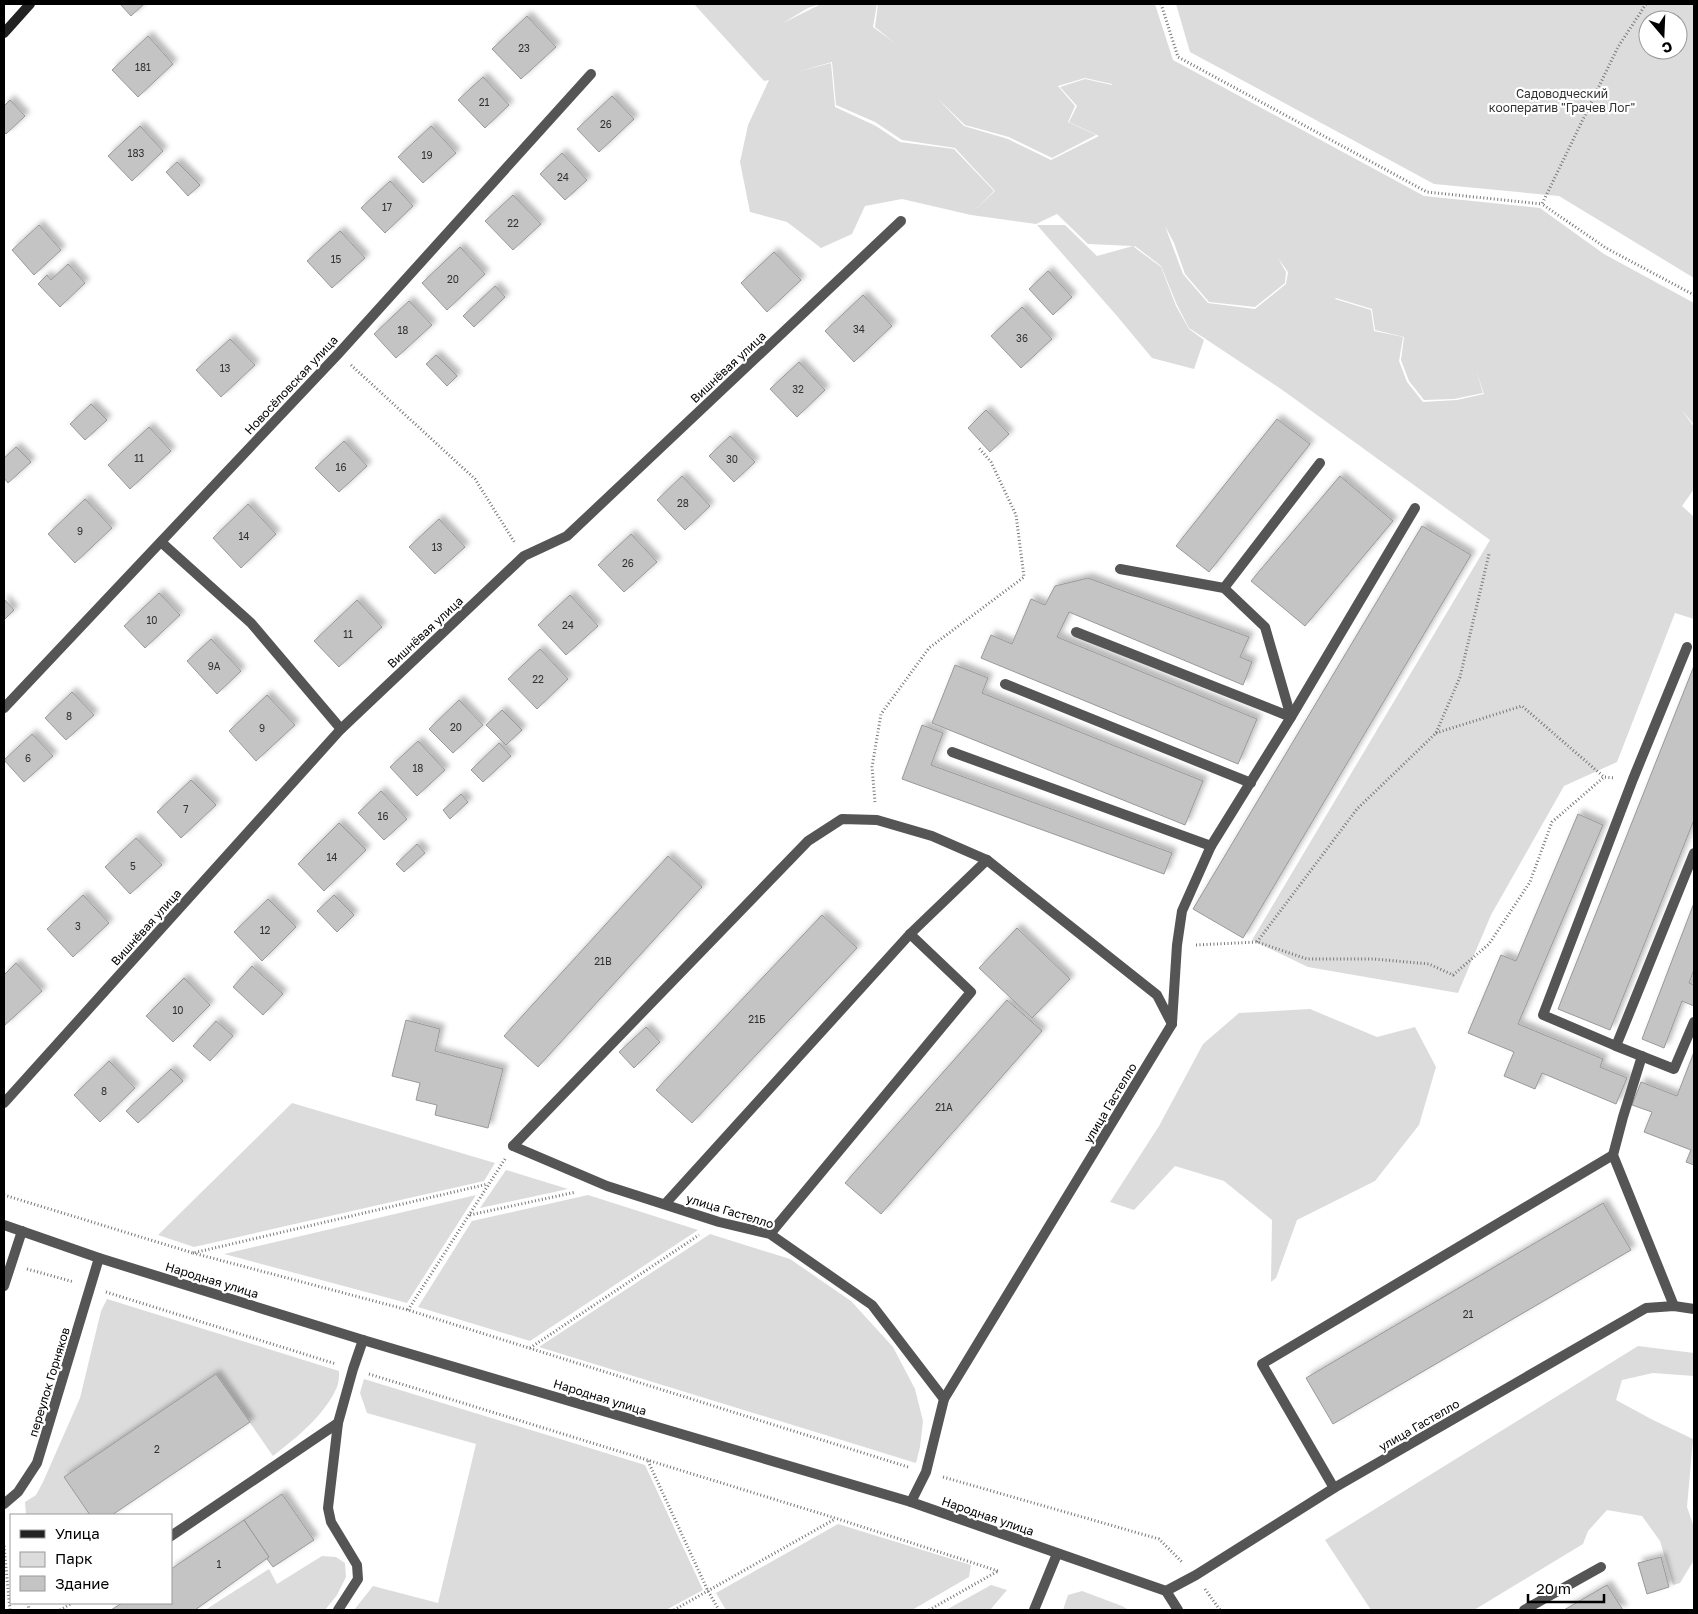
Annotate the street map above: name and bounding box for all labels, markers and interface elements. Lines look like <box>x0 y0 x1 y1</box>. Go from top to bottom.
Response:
north arrow <box>1638 10 1688 60</box>
text: С <box>1660 38 1675 57</box>
house number: 23 <box>518 42 530 54</box>
house number: 181 <box>135 61 151 73</box>
park label: Cадоводческий кооператив "Грачев Лог" <box>1489 86 1635 115</box>
house number: 21 <box>479 96 489 108</box>
house number: 26 <box>600 118 612 130</box>
house number: 183 <box>128 147 145 159</box>
house number: 19 <box>422 149 432 161</box>
house number: 24 <box>557 171 569 183</box>
house number: 17 <box>382 201 392 213</box>
house number: 22 <box>507 217 519 229</box>
house number: 15 <box>331 253 342 265</box>
house number: 20 <box>447 273 459 285</box>
house number: 34 <box>853 323 865 335</box>
house number: 18 <box>398 324 408 336</box>
street label: Вишнёвая улица <box>687 328 769 406</box>
street label: Новосёловская улица <box>241 332 341 438</box>
house number: 36 <box>1016 332 1028 344</box>
house number: 13 <box>220 362 230 374</box>
house number: 32 <box>792 383 804 395</box>
house number: 11 <box>134 452 144 464</box>
house number: 30 <box>726 453 738 465</box>
house number: 16 <box>336 461 346 473</box>
house number: 28 <box>677 497 689 509</box>
house number: 9 <box>77 525 83 537</box>
house number: 14 <box>239 530 249 542</box>
house number: 13 <box>432 541 442 553</box>
house number: 26 <box>622 557 634 569</box>
street label: Вишнёвая улица <box>384 593 466 671</box>
house number: 10 <box>146 614 158 626</box>
house number: 24 <box>562 619 574 631</box>
house number: 11 <box>343 628 353 640</box>
house number: 9А <box>208 660 221 672</box>
house number: 22 <box>532 673 544 685</box>
house number: 8 <box>66 710 72 722</box>
house number: 20 <box>450 721 462 733</box>
house number: 9 <box>259 722 265 734</box>
house number: 6 <box>25 752 31 764</box>
house number: 18 <box>413 762 423 774</box>
house number: 7 <box>183 803 189 815</box>
house number: 16 <box>378 810 388 822</box>
house number: 14 <box>327 851 337 863</box>
house number: 5 <box>130 860 136 872</box>
street label: Вишнёвая улица <box>108 886 184 968</box>
house number: 3 <box>75 920 81 932</box>
house number: 12 <box>260 924 271 936</box>
house number: 21В <box>594 955 612 967</box>
house number: 10 <box>172 1004 184 1016</box>
house number: 21Б <box>748 1013 766 1025</box>
street label: улица Гастелло <box>1080 1060 1140 1146</box>
house number: 8 <box>101 1085 107 1097</box>
house number: 21А <box>935 1101 953 1113</box>
street label: улица Гастелло <box>684 1191 776 1231</box>
street label: Народная улица <box>164 1259 260 1301</box>
house number: 21 <box>1463 1308 1473 1320</box>
street label: переулок Горняков <box>25 1325 73 1439</box>
street label: Народная улица <box>552 1376 648 1418</box>
street label: улица Гастелло <box>1376 1396 1462 1454</box>
house number: 2 <box>154 1443 160 1455</box>
street label: Народная улица <box>940 1493 1036 1539</box>
legend <box>10 1514 172 1604</box>
text: Улица <box>55 1524 100 1542</box>
text: Парк <box>55 1549 93 1567</box>
house number: 1 <box>217 1558 222 1570</box>
scale bar <box>1528 1572 1604 1604</box>
text: Здание <box>55 1574 109 1592</box>
text: 20 m <box>1536 1579 1571 1597</box>

